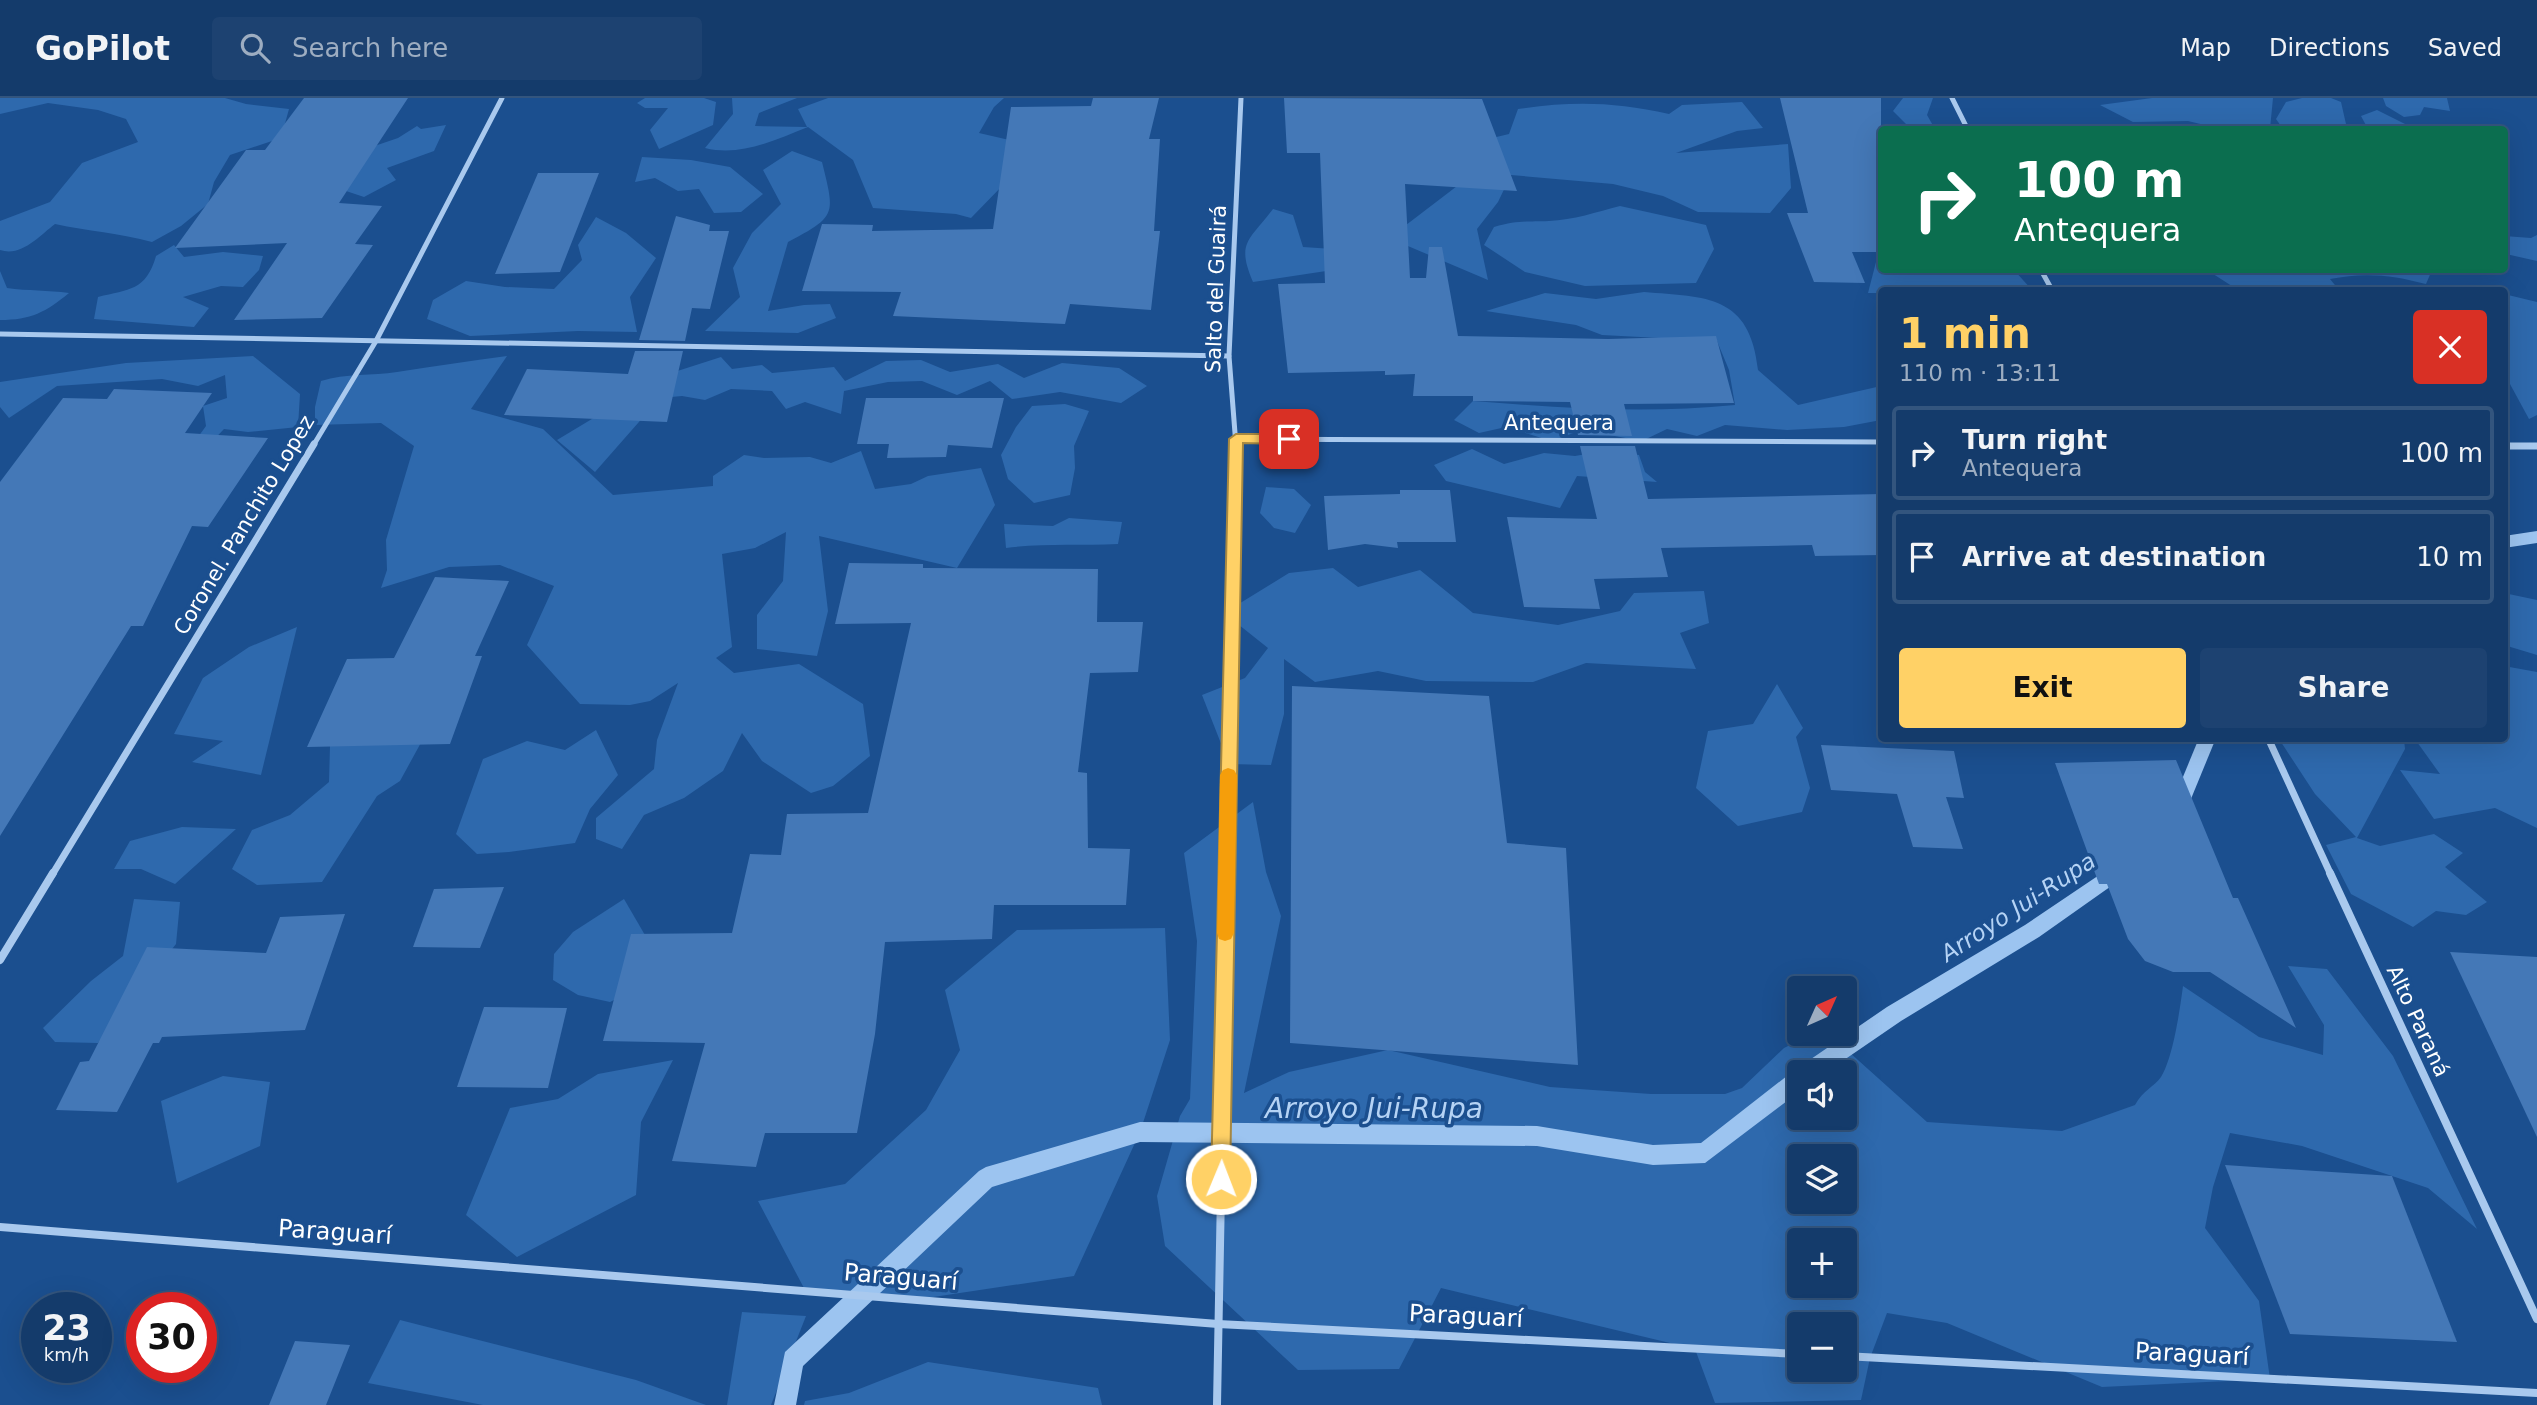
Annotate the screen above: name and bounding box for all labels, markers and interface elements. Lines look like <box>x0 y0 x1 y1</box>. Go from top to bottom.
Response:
search box <box>212 17 702 80</box>
text: GoPilot <box>35 29 170 68</box>
icon: search <box>236 29 274 67</box>
text: Search here <box>292 33 448 63</box>
text: Map <box>2180 34 2231 62</box>
text: Directions <box>2269 34 2390 62</box>
text: Saved <box>2428 34 2502 62</box>
text: 100 m <box>2014 152 2184 209</box>
icon: right <box>1899 154 1990 245</box>
street label: Salto del Guairá <box>1201 204 1231 374</box>
text: Antequera <box>2014 211 2181 249</box>
text: 1 min <box>1899 309 2031 358</box>
button: close <box>2413 310 2487 384</box>
text: 110 m · 13:11 <box>1899 360 2061 386</box>
pin <box>1259 409 1319 469</box>
street label: Coronel. Panchito Lopez <box>169 411 319 639</box>
street label: Antequera <box>1504 411 1614 435</box>
icon: arrive <box>1270 420 1308 458</box>
text: Turn right <box>1962 425 2107 455</box>
icon: right <box>1903 434 1941 472</box>
text: 100 m <box>2400 438 2483 468</box>
text: Antequera <box>1962 455 2082 481</box>
icon: arrive <box>1903 538 1941 576</box>
text: Arrive at destination <box>1962 542 2266 572</box>
text: 10 m <box>2416 542 2483 572</box>
button: Exit <box>1899 648 2186 728</box>
button: Share <box>2200 648 2487 728</box>
water label: Arroyo Jui-Rupa <box>1934 847 2100 968</box>
street label: Alto Paraná <box>2382 961 2454 1081</box>
north arrow <box>1787 976 1857 1046</box>
map controls <box>1787 976 1857 1382</box>
button: sound <box>1787 1060 1857 1130</box>
water label: Arroyo Jui-Rupa <box>1263 1092 1483 1125</box>
position arrow <box>1184 1142 1258 1216</box>
button: layers <box>1787 1144 1857 1214</box>
street label: Paraguarí <box>277 1214 394 1250</box>
button: + <box>1787 1228 1857 1298</box>
street label: Paraguarí <box>843 1258 961 1296</box>
speed limit sign: 30 <box>126 1292 217 1383</box>
street label: Paraguarí <box>1408 1299 1525 1333</box>
text: 23 <box>42 1308 91 1348</box>
button: − <box>1787 1312 1857 1382</box>
street label: Paraguarí <box>2134 1337 2251 1371</box>
text: km/h <box>44 1344 89 1365</box>

